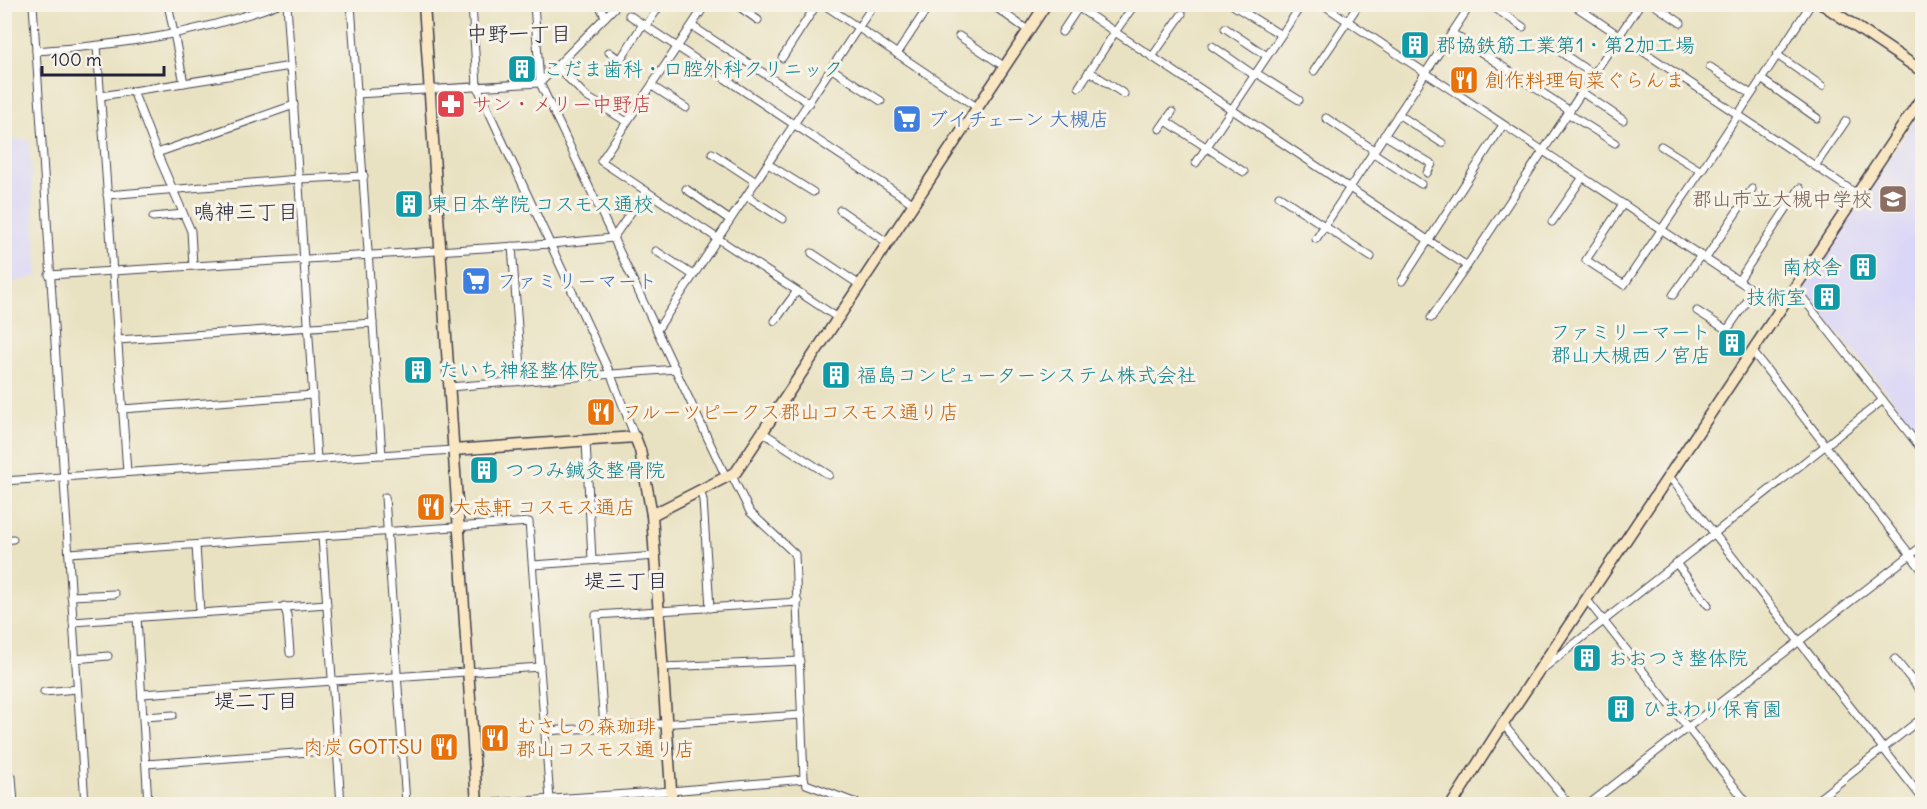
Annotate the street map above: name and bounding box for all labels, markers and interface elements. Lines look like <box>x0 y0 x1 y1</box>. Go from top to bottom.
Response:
district label: 中野一丁目 <box>467 20 572 47</box>
building icon: 郡協鉄筋工業第1・第2加工場 <box>1399 29 1431 61</box>
place label: 郡協鉄筋工業第1・第2加工場 <box>1436 32 1695 57</box>
scale bar <box>42 39 164 77</box>
text: 100 m <box>51 48 102 71</box>
building icon: こだま歯科・口腔外科クリニック <box>506 53 538 85</box>
place label: こだま歯科・口腔外科クリニック <box>543 56 843 81</box>
restaurant icon: 創作料理旬菜ぐらんま <box>1448 64 1480 96</box>
place label: 創作料理旬菜ぐらんま <box>1485 67 1685 92</box>
pharmacy icon: サン・メリー中野店 <box>435 88 467 120</box>
place label: サン・メリー中野店 <box>472 91 652 116</box>
supermarket icon: ブイチェーン 大槻店 <box>891 103 923 135</box>
place label: ブイチェーン 大槻店 <box>928 106 1109 131</box>
school or university icon: 郡山市立大槻中学校 <box>1877 183 1909 215</box>
place label: 郡山市立大槻中学校 <box>1692 186 1872 211</box>
building icon: 東日本学院 コスモス通校 <box>393 188 425 220</box>
place label: 東日本学院 コスモス通校 <box>430 191 654 216</box>
district label: 鳴神三丁目 <box>194 198 299 225</box>
building icon: 南校舎 <box>1847 251 1879 283</box>
place label: 南校舎 <box>1782 254 1842 279</box>
supermarket icon: ファミリーマート <box>460 265 492 297</box>
place label: ファミリーマート <box>497 268 657 293</box>
building icon: 技術室 <box>1811 281 1843 313</box>
place label: 技術室 <box>1746 284 1806 309</box>
place label: ファミリーマート 郡山大槻西ノ宮店 <box>1551 319 1711 367</box>
building icon: ファミリーマート 郡山大槻西ノ宮店 <box>1716 327 1748 359</box>
building icon: たいち神経整体院 <box>402 354 434 386</box>
place label: たいち神経整体院 <box>439 357 599 382</box>
building icon: 福島コンピューターシステム株式会社 <box>820 359 852 391</box>
place label: 福島コンピューターシステム株式会社 <box>857 362 1197 387</box>
restaurant icon: フルーツピークス郡山コスモス通り店 <box>585 396 617 428</box>
place label: フルーツピークス郡山コスモス通り店 <box>622 399 959 424</box>
building icon: つつみ鍼灸整骨院 <box>468 454 500 486</box>
place label: つつみ鍼灸整骨院 <box>505 457 665 482</box>
restaurant icon: 大志軒 コスモス通店 <box>415 491 447 523</box>
place label: 大志軒 コスモス通店 <box>452 494 636 519</box>
district label: 堤三丁目 <box>584 567 668 594</box>
building icon: おおつき整体院 <box>1571 642 1603 674</box>
place label: おおつき整体院 <box>1608 645 1748 670</box>
district label: 堤二丁目 <box>214 687 298 714</box>
building icon: ひまわり保育園 <box>1605 693 1637 725</box>
place label: ひまわり保育園 <box>1642 696 1782 721</box>
place label: むさしの森珈琲 郡山コスモス通り店 <box>516 713 695 761</box>
restaurant icon: むさしの森珈琲 郡山コスモス通り店 <box>479 722 511 754</box>
restaurant icon: 肉炭 GOTTSU <box>428 731 460 763</box>
place label: 肉炭 GOTTSU <box>303 734 423 759</box>

